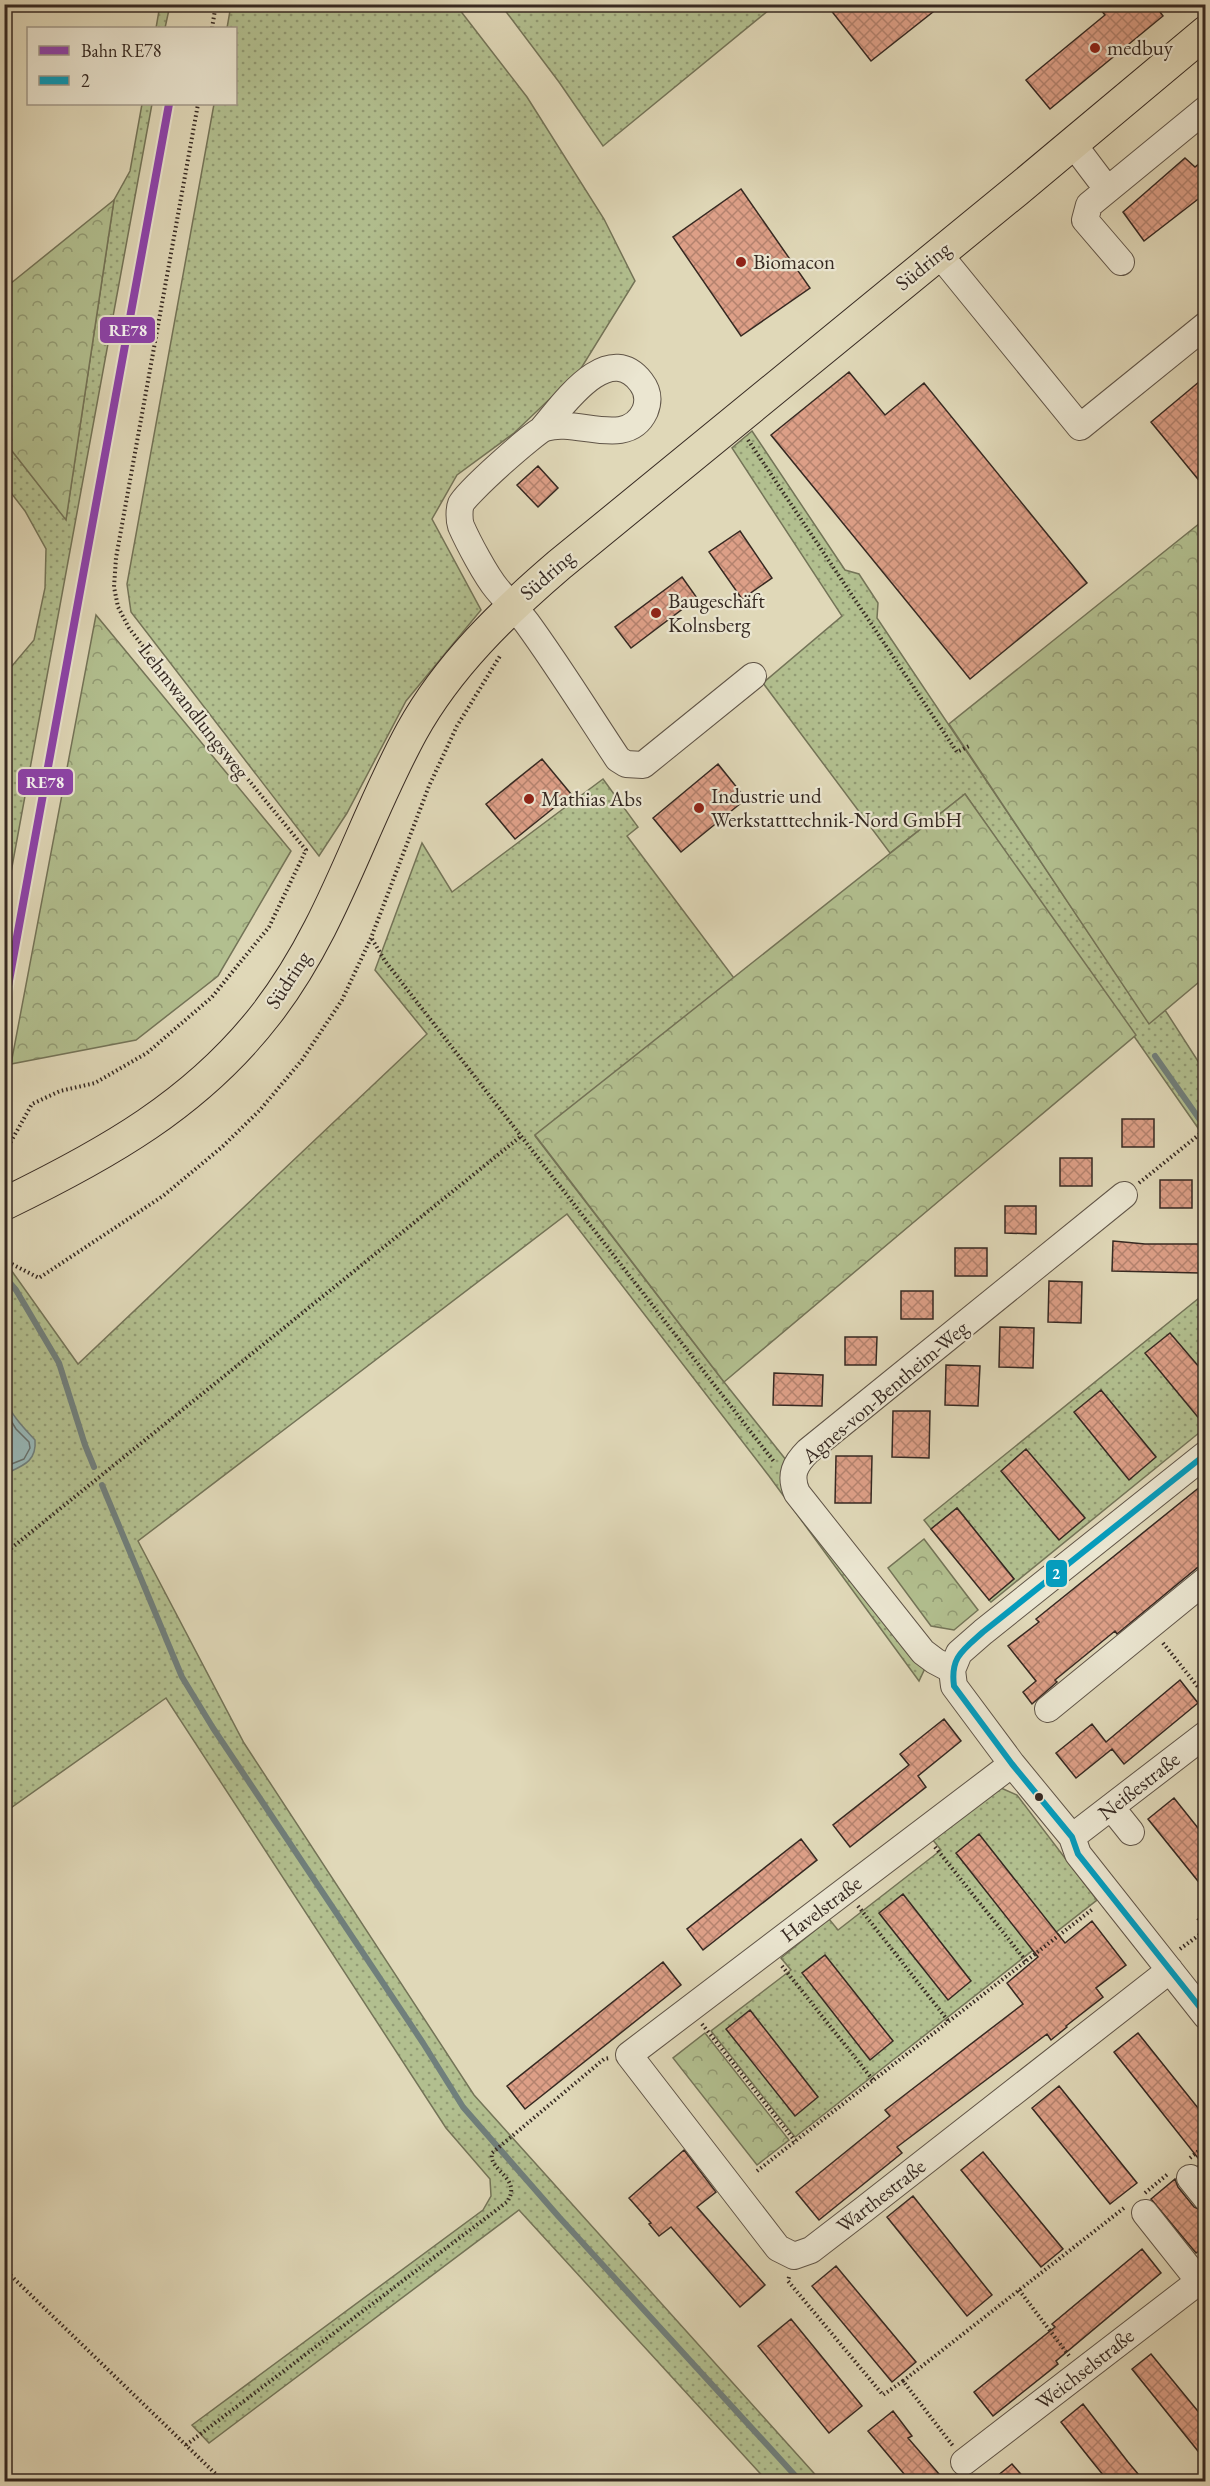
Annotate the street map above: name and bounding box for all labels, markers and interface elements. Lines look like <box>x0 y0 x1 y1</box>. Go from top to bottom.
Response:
legend <box>27 27 237 105</box>
place label: medbuy <box>1107 34 1174 61</box>
text: Bahn RE78 <box>81 39 161 62</box>
marker: medbuy <box>1088 41 1102 55</box>
text: 2 <box>81 69 90 92</box>
street label: Südring <box>889 234 957 296</box>
place label: Biomacon <box>753 248 835 275</box>
marker: Biomacon <box>734 255 748 269</box>
line badge: RE78 <box>99 316 156 344</box>
text: RE78 <box>109 320 147 341</box>
street label: Südring <box>514 543 580 606</box>
place label: Baugeschäft Kolnsberg <box>668 587 765 638</box>
marker: Baugeschäft Kolnsberg <box>649 606 663 620</box>
street label: Lehmwandlungsweg <box>133 637 257 785</box>
line badge: RE78 <box>17 768 74 796</box>
text: RE78 <box>26 772 64 793</box>
place label: Industrie und Werkstatttechnik-Nord GmbH <box>711 782 962 833</box>
place label: Mathias Abs <box>541 785 642 812</box>
marker: Mathias Abs <box>522 792 536 806</box>
marker: Industrie und Werkstatttechnik-Nord GmbH <box>692 801 706 815</box>
street label: Südring <box>259 945 317 1014</box>
street label: Agnes-von-Bentheim-Weg <box>795 1314 974 1470</box>
line badge: 2 <box>1045 1559 1068 1588</box>
text: 2 <box>1052 1563 1061 1584</box>
street label: Neißestraße <box>1092 1745 1185 1826</box>
unlabelled marker <box>1033 1791 1045 1803</box>
street label: Havelstraße <box>775 1869 867 1948</box>
street label: Warthestraße <box>831 2152 931 2239</box>
street label: Weichselstraße <box>1030 2322 1139 2415</box>

